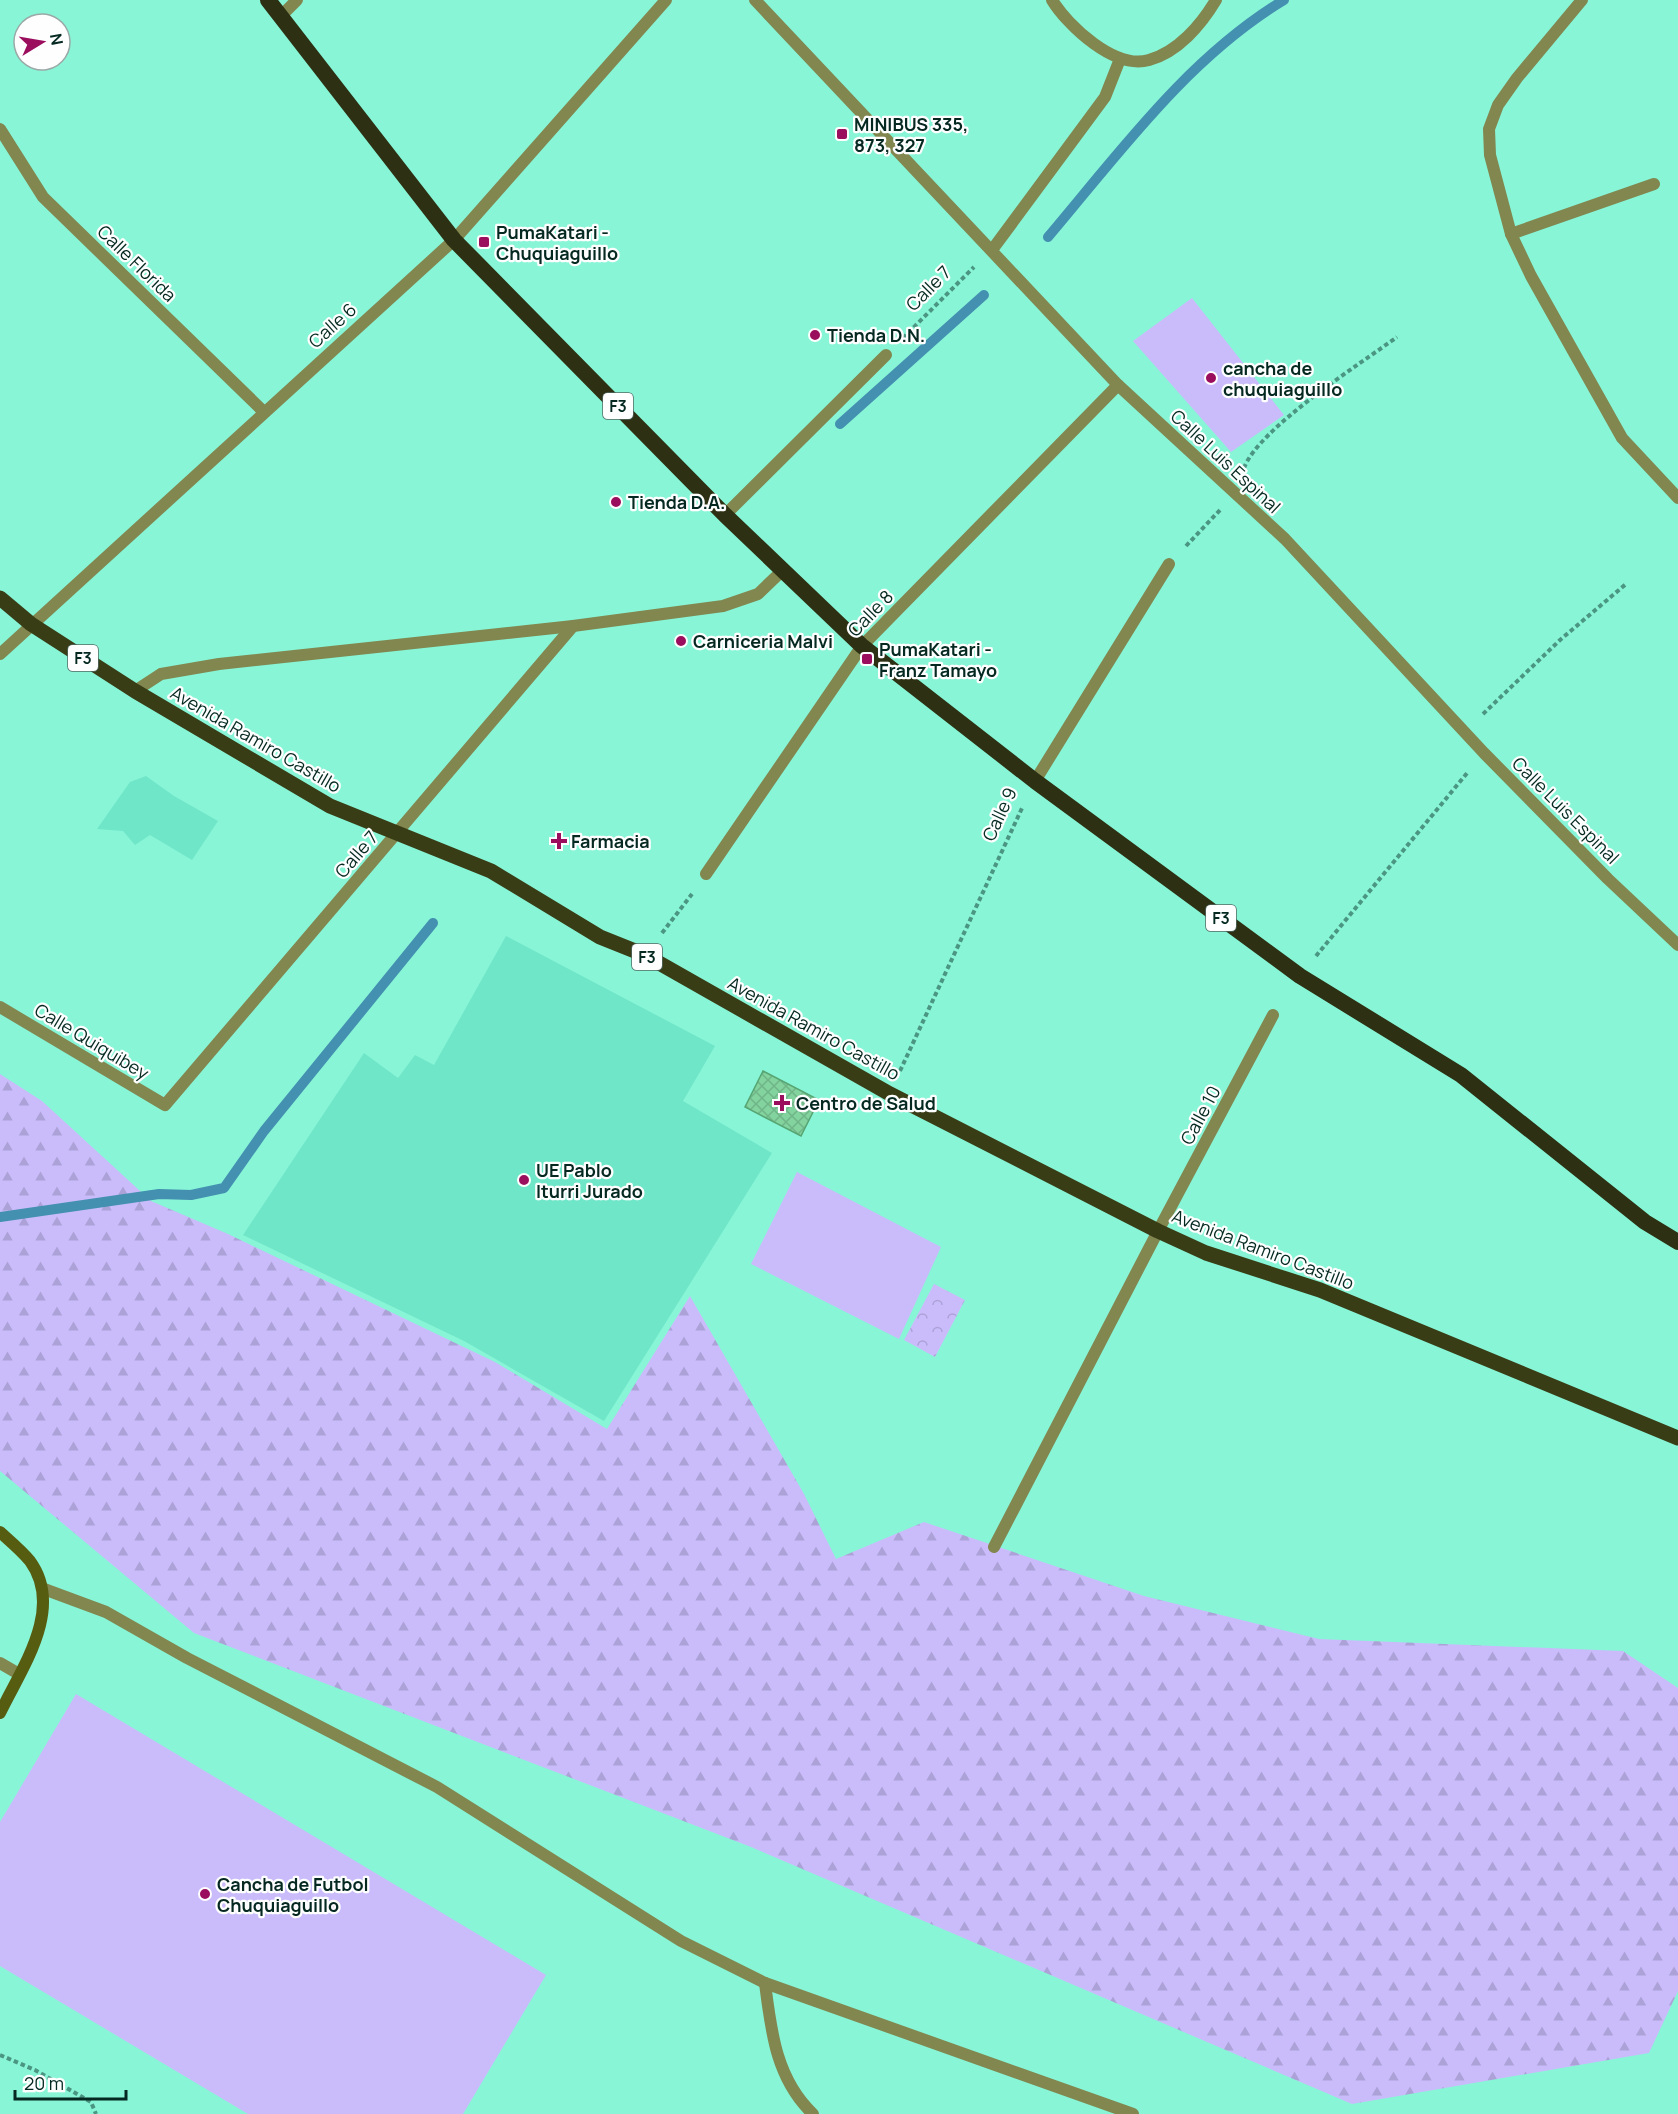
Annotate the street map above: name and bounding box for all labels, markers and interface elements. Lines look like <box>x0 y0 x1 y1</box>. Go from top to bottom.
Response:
north arrow <box>12 12 72 72</box>
text: N <box>45 31 69 47</box>
place label: MINIBUS 335, 873, 327 <box>854 112 969 157</box>
marker: MINIBUS 335, 873, 327 <box>835 127 849 141</box>
street label: Calle Florida <box>92 219 182 307</box>
place label: PumaKatari - Chuquiaguillo <box>496 220 618 265</box>
marker: PumaKatari - Chuquiaguillo <box>477 235 491 249</box>
street label: Calle 7 <box>900 260 956 316</box>
street label: Calle 6 <box>303 297 361 353</box>
place label: Tienda D.N. <box>827 323 925 347</box>
marker: Tienda D.N. <box>808 328 822 342</box>
place label: cancha de chuquiaguillo <box>1223 356 1342 401</box>
marker: cancha de chuquiaguillo <box>1204 371 1218 385</box>
road number: F3 <box>603 393 633 419</box>
street label: Calle Luis Espinal <box>1166 404 1286 518</box>
place label: Tienda D.A. <box>628 490 725 514</box>
marker: Tienda D.A. <box>609 495 623 509</box>
street label: Calle 8 <box>842 585 898 641</box>
place label: Carniceria Malvi <box>693 629 833 653</box>
marker: Carniceria Malvi <box>674 634 688 648</box>
place label: PumaKatari - Franz Tamayo <box>879 637 997 682</box>
road number: F3 <box>68 645 98 671</box>
marker: PumaKatari - Franz Tamayo <box>860 652 874 666</box>
street label: Avenida Ramiro Castillo <box>166 680 346 798</box>
street label: Calle Luis Espinal <box>1507 751 1625 869</box>
street label: Calle 9 <box>976 783 1022 845</box>
street label: Calle 7 <box>329 826 383 882</box>
place label: Farmacia <box>571 829 650 853</box>
marker: Farmacia <box>552 834 566 848</box>
road number: F3 <box>1206 905 1236 931</box>
road number: F3 <box>632 944 662 970</box>
street label: Avenida Ramiro Castillo <box>724 971 904 1085</box>
street label: Calle Quiquibey <box>30 997 154 1085</box>
street label: Calle 10 <box>1175 1081 1225 1149</box>
place label: Centro de Salud <box>796 1091 936 1115</box>
marker: Centro de Salud <box>773 1094 791 1112</box>
place label: UE Pablo Iturri Jurado <box>536 1158 643 1203</box>
marker: UE Pablo Iturri Jurado <box>517 1173 531 1187</box>
street label: Avenida Ramiro Castillo <box>1169 1203 1357 1295</box>
place label: Cancha de Futbol Chuquiaguillo <box>217 1872 369 1917</box>
marker: Cancha de Futbol Chuquiaguillo <box>198 1887 212 1901</box>
scale bar <box>15 2063 126 2101</box>
text: 20 m <box>24 2071 64 2095</box>

